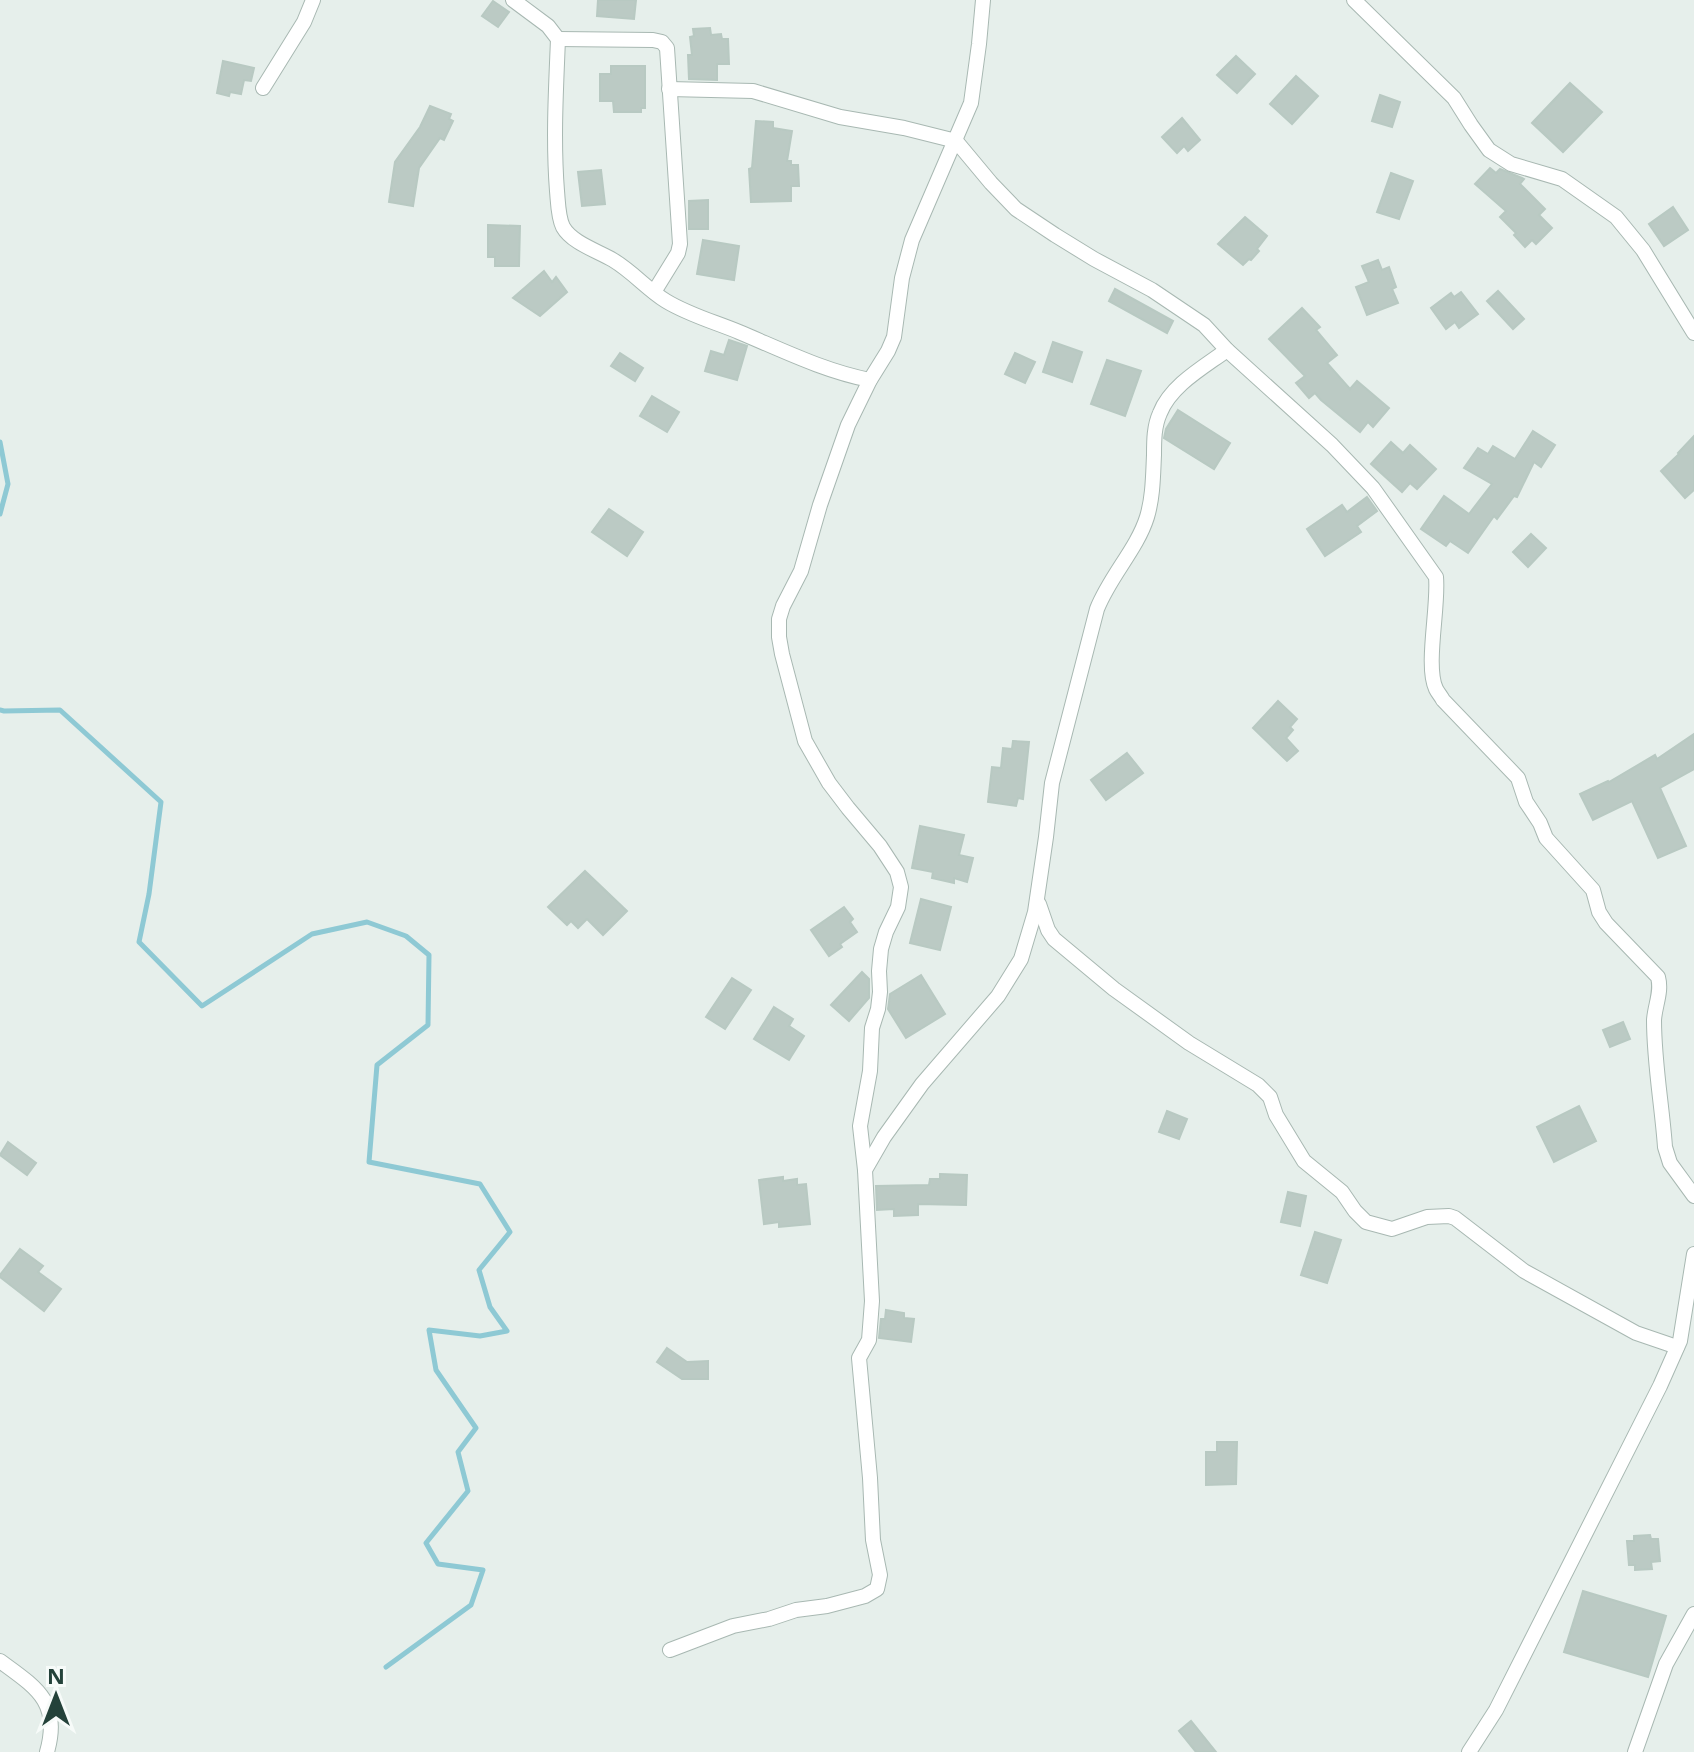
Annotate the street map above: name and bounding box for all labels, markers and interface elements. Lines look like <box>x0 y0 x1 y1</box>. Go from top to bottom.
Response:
north arrow <box>16 1656 96 1736</box>
text: N <box>47 1660 65 1690</box>

